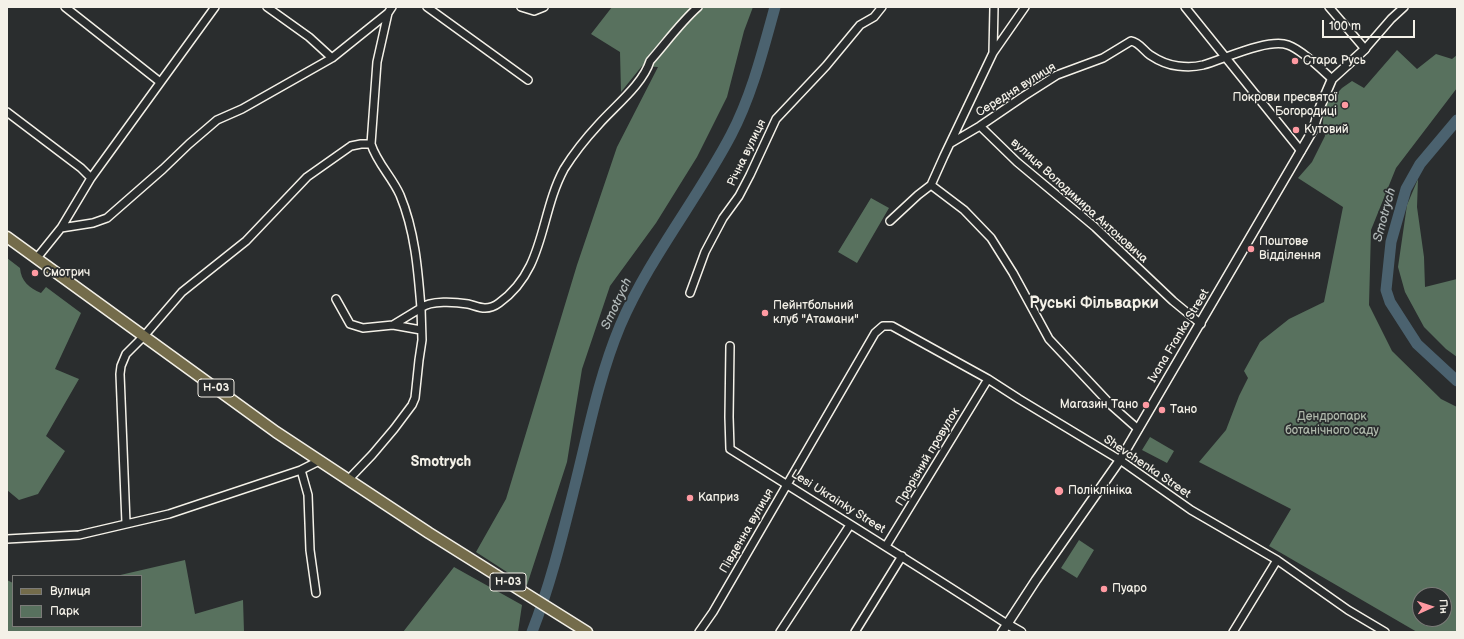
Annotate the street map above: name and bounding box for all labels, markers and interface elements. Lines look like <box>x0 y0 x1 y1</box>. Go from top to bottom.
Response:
scale bar <box>1324 12 1417 38</box>
text: 100 m <box>1329 19 1361 34</box>
place label: Стара Русь <box>1303 54 1366 68</box>
marker: Стара Русь <box>1290 56 1300 66</box>
street label: Середня вулиця <box>973 60 1059 120</box>
place label: Покрови пресвятої Богородиці <box>1232 91 1337 119</box>
marker: Покрови пресвятої Богородиці <box>1340 100 1350 110</box>
street label: Річна вулиця <box>725 117 769 189</box>
place label: Кутовий <box>1304 123 1349 137</box>
marker: Кутовий <box>1291 125 1301 135</box>
street label: вулиця Володимира Антоновича <box>1007 136 1151 266</box>
water label: Smotrych <box>1370 186 1400 244</box>
place label: Поштове Відділення <box>1259 235 1321 263</box>
marker: Поштове Відділення <box>1246 244 1256 254</box>
place label: Смотрич <box>43 266 90 280</box>
marker: Смотрич <box>30 268 40 278</box>
water label: Smotrych <box>598 276 636 332</box>
street label: Ivana Franka Street <box>1145 287 1213 385</box>
district label: Руські Фільварки <box>1029 294 1159 314</box>
place label: Пейнтбольний клуб "Атамани" <box>773 299 859 327</box>
marker: Пейнтбольний клуб "Атамани" <box>760 308 770 318</box>
road number: Н-03 <box>198 379 234 397</box>
place label: Магазин Тано <box>1060 398 1138 412</box>
marker: Магазин Тано <box>1141 400 1151 410</box>
place label: Тано <box>1170 403 1197 417</box>
street label: Прорізний провулок <box>893 405 963 509</box>
marker: Тано <box>1157 405 1167 415</box>
park label: Дендропарк ботанічного саду <box>1285 410 1379 438</box>
street label: Shevchenka Street <box>1101 432 1193 502</box>
district label: Smotrych <box>411 454 471 470</box>
street label: Lesi Ukrainky Street <box>788 467 888 537</box>
place label: Поліклініка <box>1068 484 1132 498</box>
marker: Поліклініка <box>1053 485 1065 497</box>
street label: Південна вулиця <box>717 486 777 576</box>
place label: Каприз <box>698 491 739 505</box>
marker: Каприз <box>685 493 695 503</box>
road number: Н-03 <box>490 573 526 591</box>
legend <box>12 575 142 627</box>
place label: Пуаро <box>1112 582 1147 596</box>
text: Вулиця <box>50 584 90 599</box>
marker: Пуаро <box>1099 584 1109 594</box>
north arrow <box>1412 587 1452 627</box>
text: Пн <box>1437 599 1450 614</box>
text: Парк <box>50 604 79 619</box>

